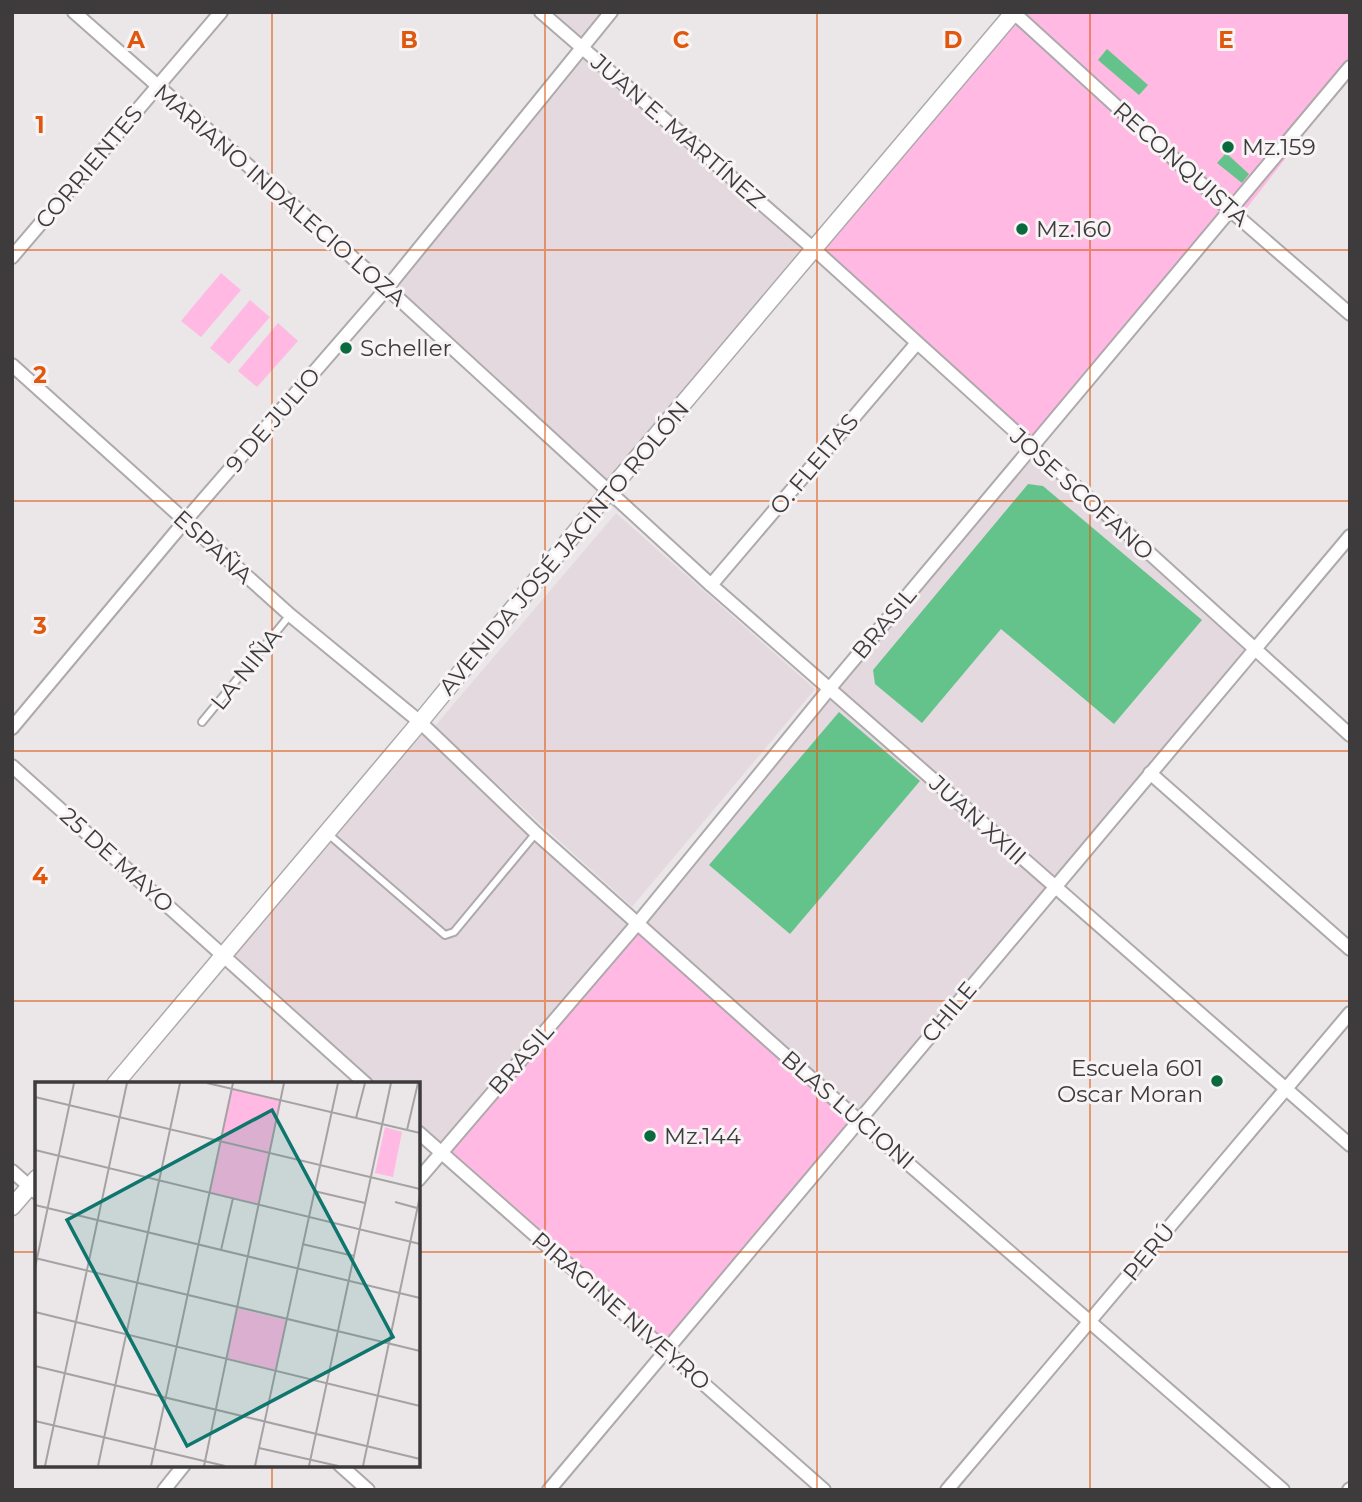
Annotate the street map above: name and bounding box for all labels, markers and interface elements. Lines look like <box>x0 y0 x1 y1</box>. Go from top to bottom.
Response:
text: A <box>126 26 145 54</box>
text: B <box>400 26 418 54</box>
text: C <box>673 26 690 54</box>
text: D <box>944 26 963 54</box>
text: E <box>1218 26 1234 54</box>
street label: JUAN E. MARTÍNEZ <box>585 47 771 214</box>
street label: MARIANO INDALECIO LOZA <box>148 78 412 312</box>
street label: RECONQUISTA <box>1107 96 1255 233</box>
street label: CORRIENTES <box>29 100 149 234</box>
text: 1 <box>35 111 45 139</box>
place label: Mz.159 <box>1242 133 1316 161</box>
marker: Mz.159 <box>1220 139 1236 155</box>
place label: Mz.160 <box>1036 215 1112 243</box>
marker: Mz.160 <box>1014 221 1030 237</box>
place label: Scheller <box>360 334 452 362</box>
marker: Scheller <box>338 340 354 356</box>
text: 2 <box>33 361 47 389</box>
street label: 9 DE JULIO <box>220 362 326 478</box>
street label: AVENIDA JOSÉ JACINTO ROLÓN <box>433 395 695 701</box>
street label: O. FLEITAS <box>764 408 864 520</box>
street label: JOSE SCOFANO <box>1004 421 1160 566</box>
street label: ESPAÑA <box>168 504 259 590</box>
street label: BRASIL <box>846 581 922 665</box>
text: 3 <box>32 612 47 640</box>
street label: LA NIÑA <box>205 622 288 715</box>
street label: JUAN XXIII <box>923 769 1032 871</box>
street label: 25 DE MAYO <box>54 802 180 918</box>
text: 4 <box>32 862 48 890</box>
street label: CHILE <box>915 976 983 1048</box>
street label: BRASIL <box>483 1017 560 1100</box>
street label: BLAS LUCIONI <box>776 1045 920 1175</box>
place label: Escuela 601 Oscar Moran <box>1057 1054 1203 1108</box>
marker: Escuela 601 Oscar Moran <box>1209 1073 1225 1089</box>
inset map <box>35 1082 420 1467</box>
place label: Mz.144 <box>664 1122 741 1150</box>
marker: Mz.144 <box>642 1128 658 1144</box>
street label: PERÚ <box>1117 1218 1181 1286</box>
street label: PIRAGINE NIVEYRO <box>526 1226 716 1396</box>

